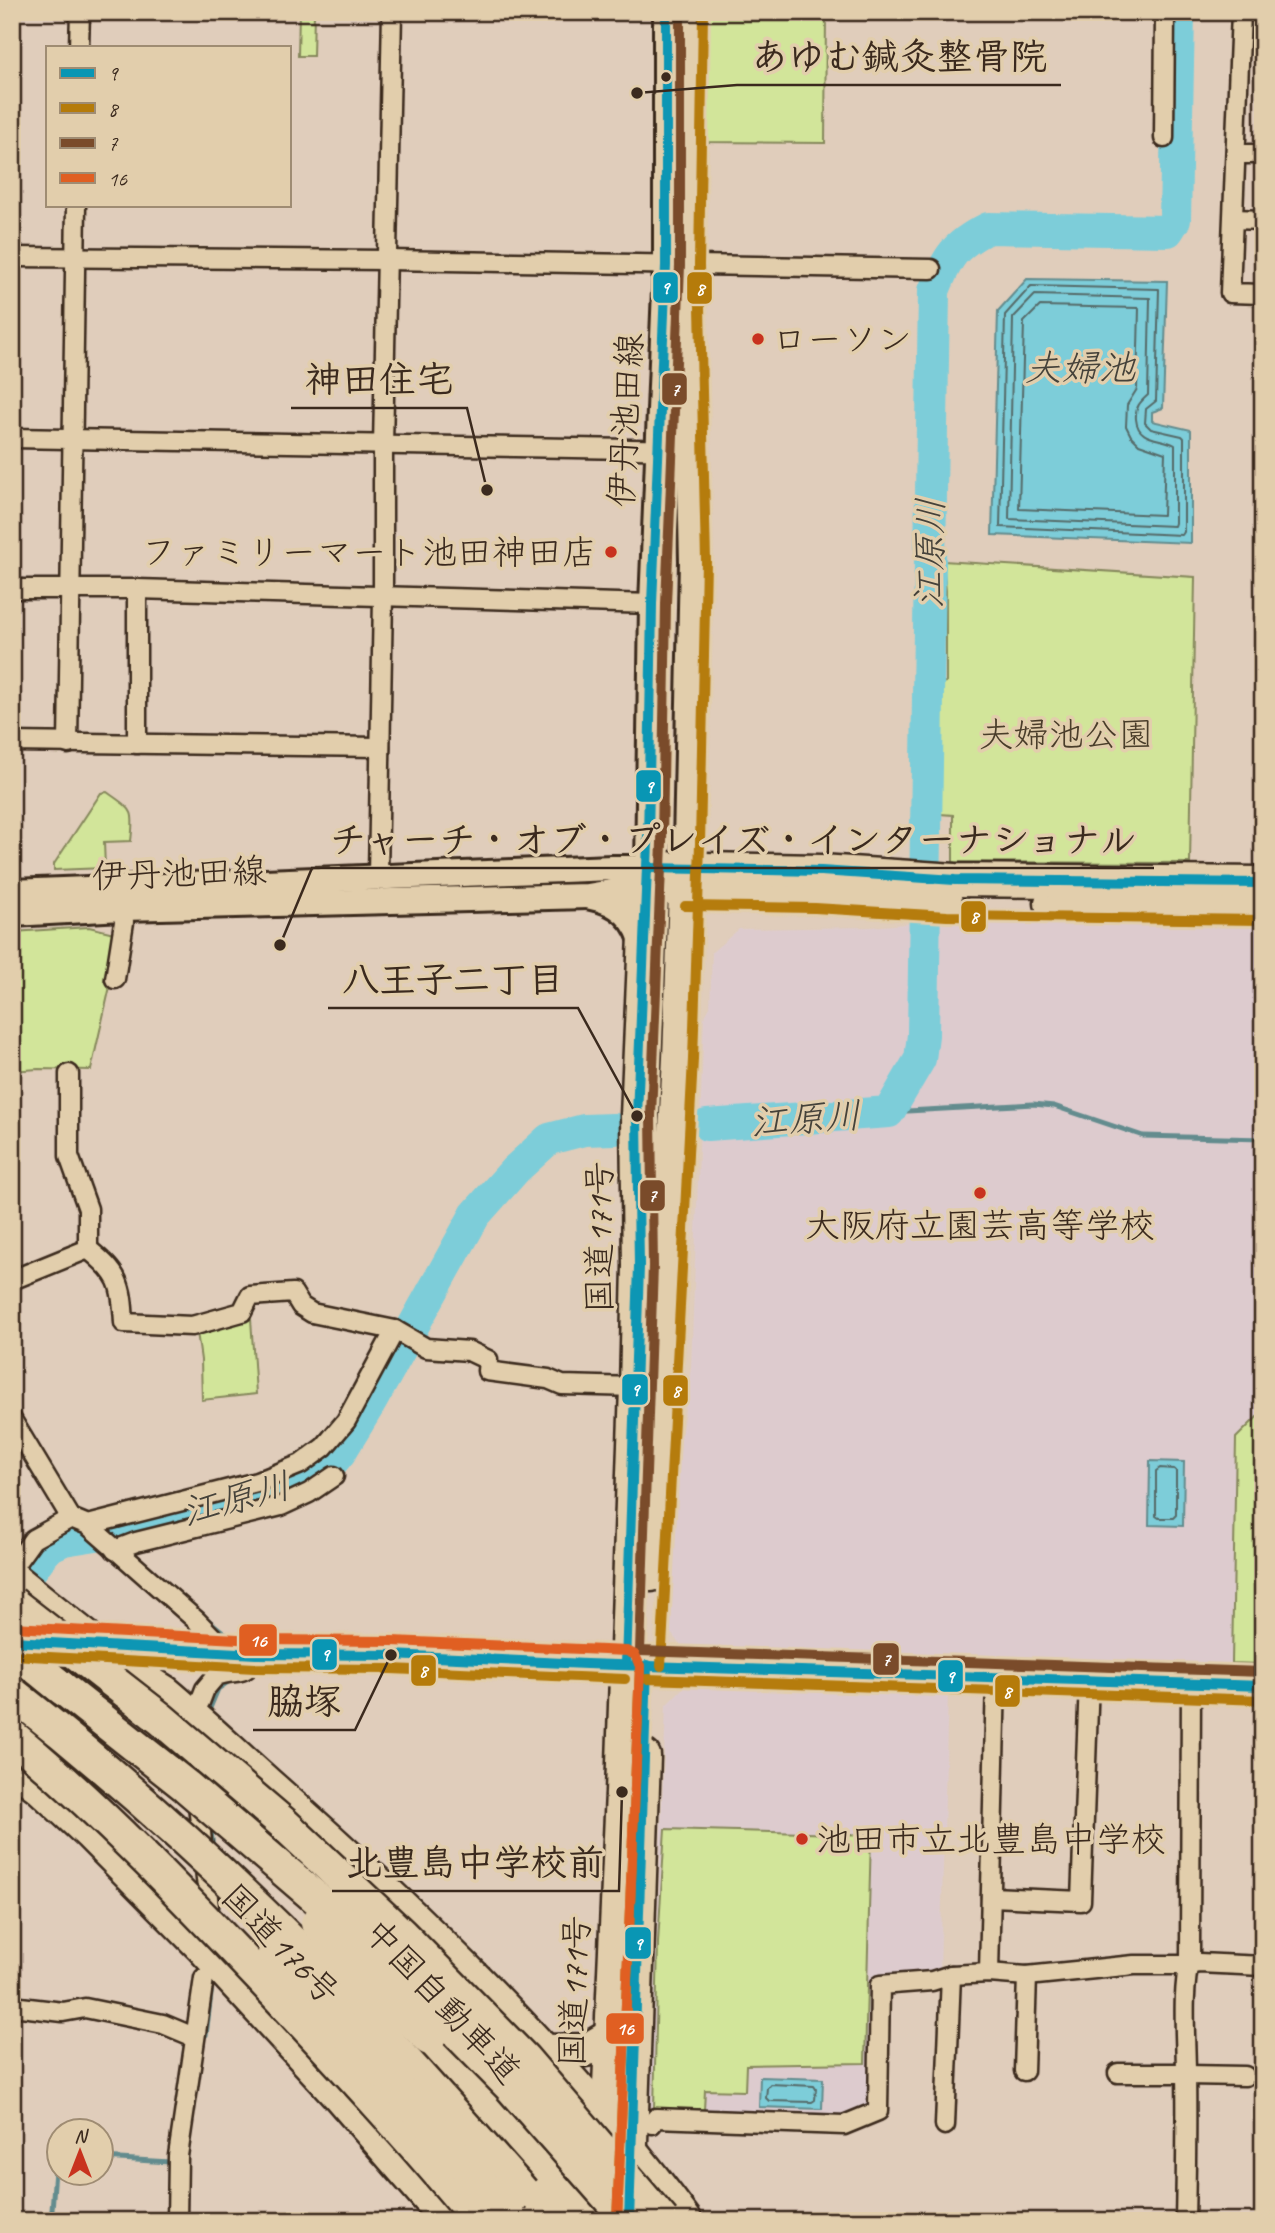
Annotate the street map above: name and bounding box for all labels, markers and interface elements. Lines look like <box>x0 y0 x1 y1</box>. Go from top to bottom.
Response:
callout: あゆむ鍼灸整骨院 <box>737 27 1061 85</box>
text: あゆむ鍼灸整骨院 <box>751 33 1047 80</box>
legend <box>46 46 290 206</box>
text: 9 <box>108 60 119 86</box>
unlabelled marker <box>659 70 673 84</box>
text: 8 <box>108 96 120 122</box>
text: 7 <box>108 130 119 156</box>
text: 16 <box>108 166 127 192</box>
line badge: 9 <box>652 271 679 304</box>
line badge: 8 <box>686 271 713 305</box>
text: 9 <box>661 276 672 300</box>
text: 8 <box>696 277 707 301</box>
place label: ローソン <box>772 317 912 362</box>
street label: 伊丹池田線 <box>598 331 653 509</box>
marker: ローソン <box>750 331 766 347</box>
water label: 夫婦池 <box>1025 344 1136 391</box>
callout: 神田住宅 <box>291 350 467 408</box>
text: 神田住宅 <box>305 356 453 403</box>
line badge: 7 <box>661 372 688 406</box>
text: 7 <box>671 378 682 402</box>
water label: 江原川 <box>905 497 954 609</box>
place label: ファミリーマート池田神田店 <box>141 530 597 575</box>
marker: ファミリーマート池田神田店 <box>603 544 619 560</box>
park label: 夫婦池公園 <box>978 712 1154 757</box>
line badge: 9 <box>635 769 662 803</box>
text: 9 <box>645 775 656 799</box>
callout: チャーチ・オブ・プレイズ・インターナショナル <box>312 810 1154 868</box>
text: チャーチ・オブ・プレイズ・インターナショナル <box>329 816 1137 863</box>
street label: 伊丹池田線 <box>91 848 267 899</box>
line badge: 8 <box>960 900 987 933</box>
text: 8 <box>970 905 981 929</box>
callout: 八王子二丁目 <box>328 950 578 1008</box>
text: 八王子二丁目 <box>342 956 564 1003</box>
water label: 江原川 <box>749 1091 863 1146</box>
street label: 国道171号 <box>577 1161 622 1313</box>
line badge: 7 <box>639 1179 666 1212</box>
text: 7 <box>648 1184 659 1208</box>
marker: 大阪府立園芸高等学校 <box>972 1185 988 1201</box>
place label: 大阪府立園芸高等学校 <box>805 1203 1155 1248</box>
line badge: 9 <box>621 1373 649 1406</box>
line badge: 8 <box>662 1374 689 1407</box>
text: 9 <box>631 1378 642 1402</box>
text: 8 <box>672 1379 683 1403</box>
water label: 江原川 <box>176 1461 296 1536</box>
line badge: 16 <box>238 1623 278 1657</box>
text: 16 <box>249 1629 269 1653</box>
line badge: 9 <box>311 1638 338 1671</box>
line badge: 7 <box>872 1642 900 1676</box>
text: 9 <box>321 1643 332 1667</box>
text: 7 <box>882 1648 893 1672</box>
line badge: 8 <box>410 1654 437 1687</box>
text: 8 <box>419 1659 430 1683</box>
line badge: 9 <box>937 1659 964 1693</box>
text: 9 <box>946 1665 957 1689</box>
callout: 脇塚 <box>253 1672 355 1730</box>
line badge: 8 <box>994 1674 1021 1708</box>
text: 脇塚 <box>267 1678 341 1725</box>
text: 8 <box>1003 1680 1014 1704</box>
place label: 池田市立北豊島中学校 <box>816 1817 1166 1862</box>
marker: 池田市立北豊島中学校 <box>794 1831 810 1847</box>
callout: 北豊島中学校前 <box>332 1833 619 1891</box>
text: 北豊島中学校前 <box>346 1839 605 1886</box>
street label: 国道176号 <box>212 1874 350 2015</box>
street label: 中国自動車道 <box>355 1909 531 2093</box>
street label: 国道171号 <box>549 1914 600 2068</box>
line badge: 9 <box>624 1926 652 1960</box>
text: 9 <box>634 1932 645 1956</box>
line badge: 16 <box>605 2012 645 2045</box>
text: 16 <box>616 2017 636 2041</box>
north arrow <box>46 2118 116 2188</box>
text: N <box>74 2124 89 2148</box>

